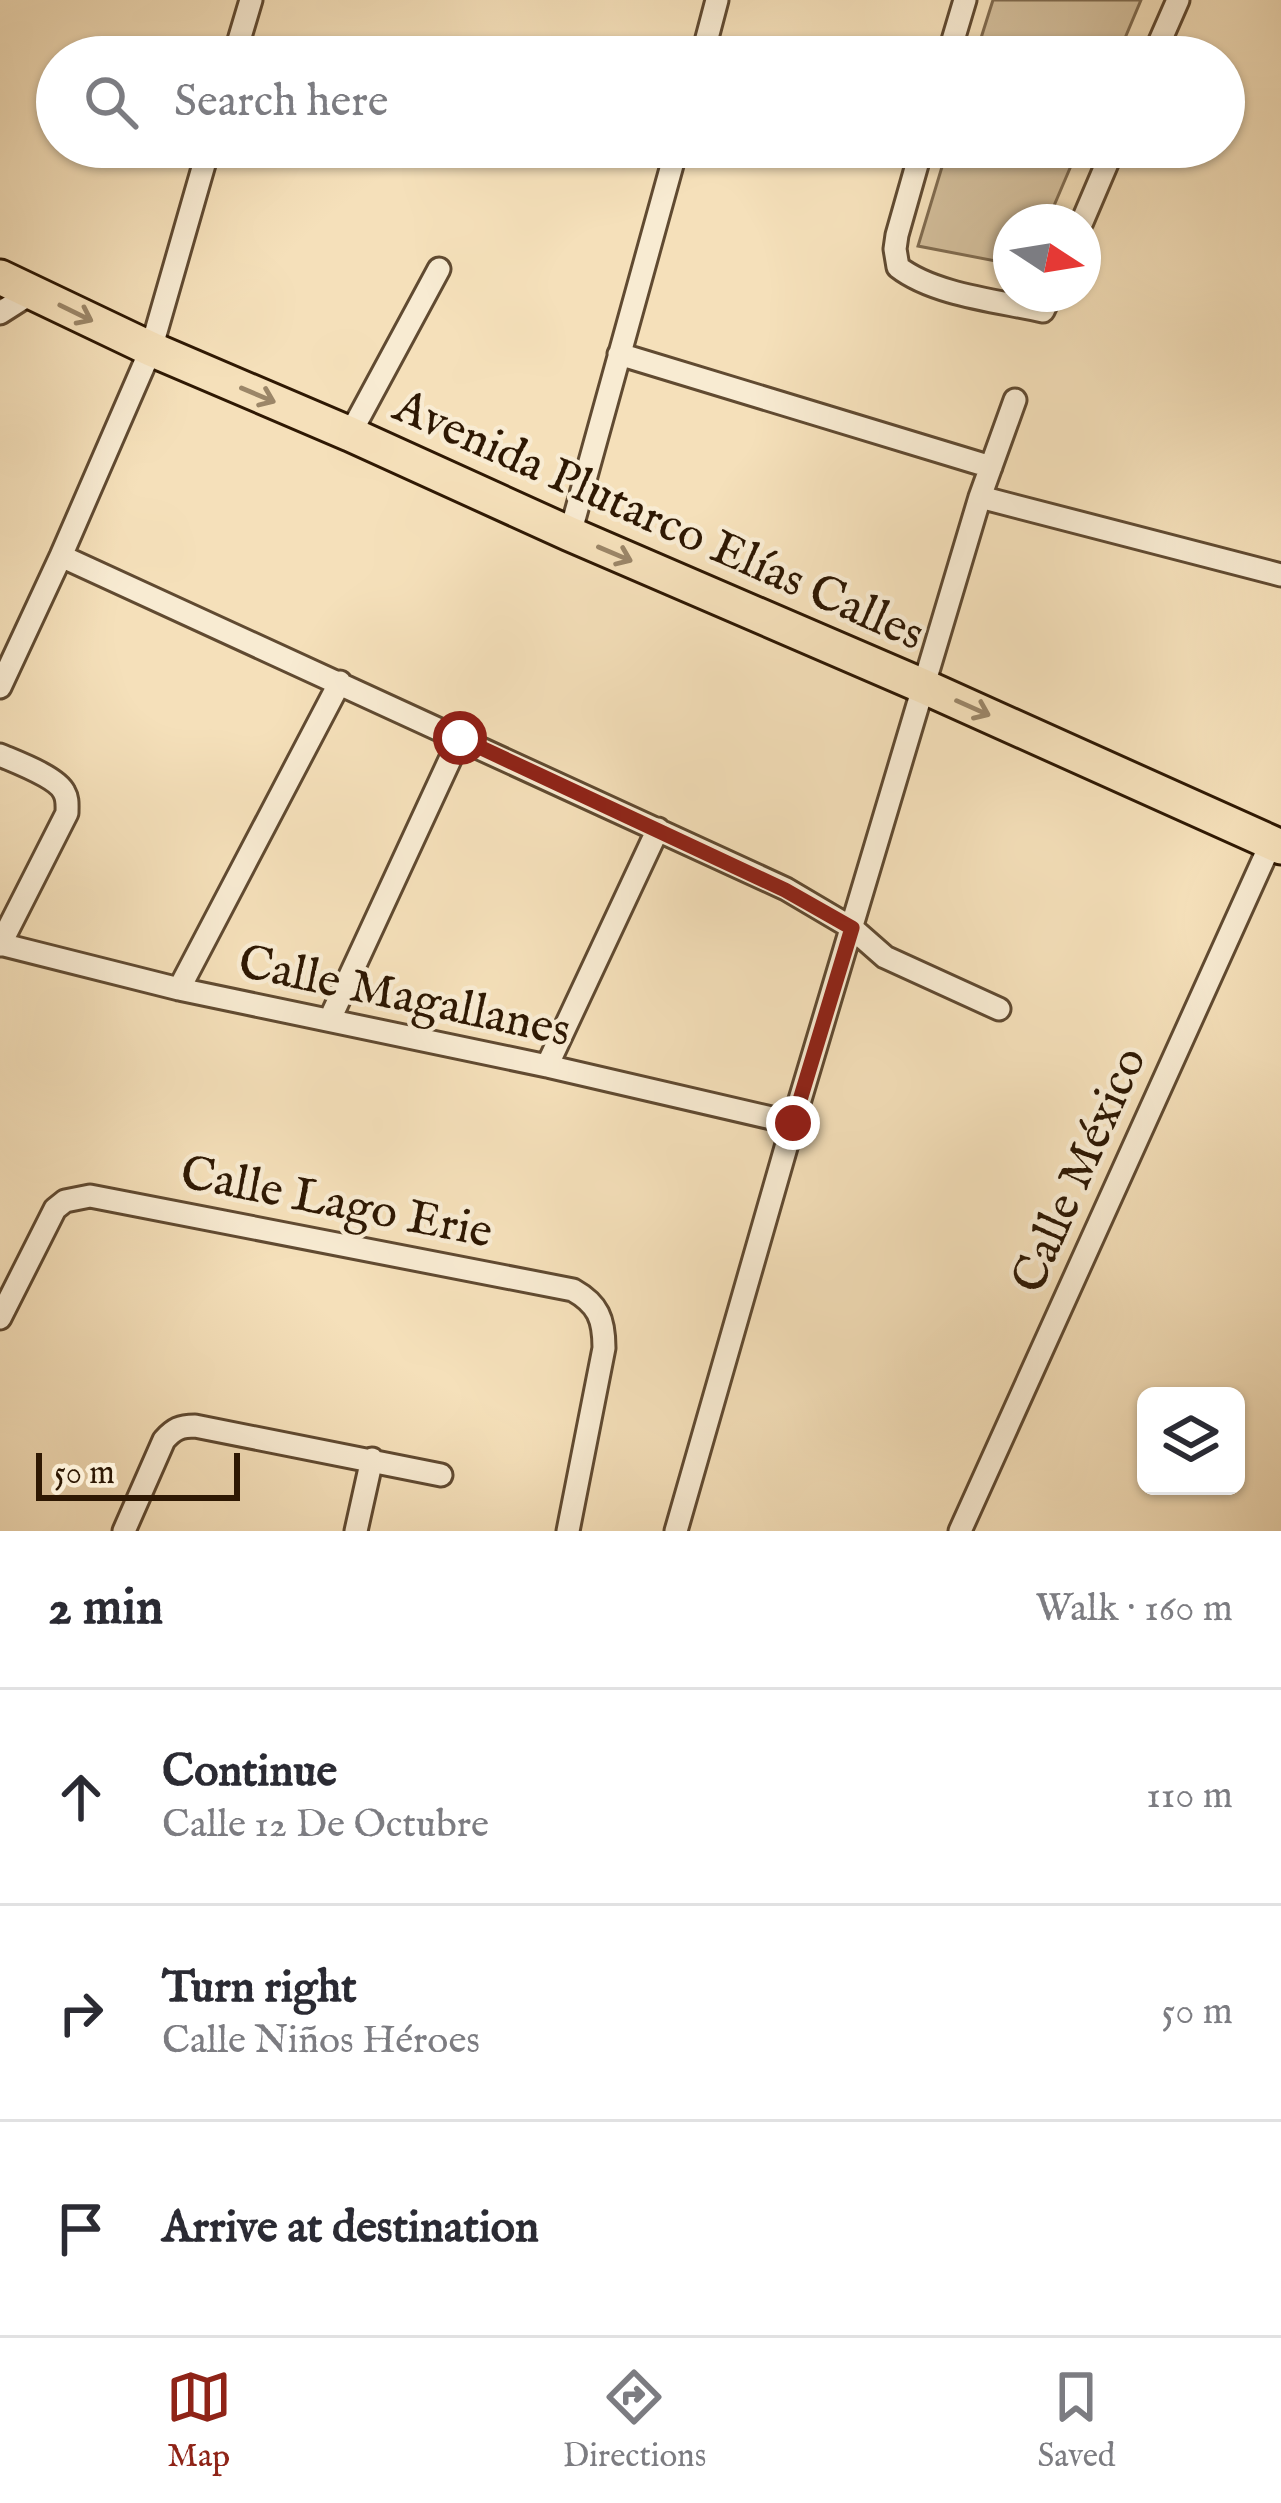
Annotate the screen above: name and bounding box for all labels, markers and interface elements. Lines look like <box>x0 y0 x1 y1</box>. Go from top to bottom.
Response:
search box <box>36 36 1245 168</box>
icon: search <box>78 69 144 135</box>
text: Search here <box>174 74 388 131</box>
north arrow <box>993 204 1101 312</box>
one-way arrow <box>58 302 93 325</box>
street label: Avenida Plutarco Elías Calles <box>383 377 933 666</box>
one-way arrow <box>239 386 276 407</box>
one-way arrow <box>596 544 632 566</box>
one-way arrow <box>954 699 990 721</box>
route start <box>433 711 487 765</box>
street label: Calle Magallanes <box>233 933 576 1062</box>
street label: Calle México <box>1000 1038 1162 1303</box>
route end <box>766 1096 820 1150</box>
street label: Calle Lago Erie <box>175 1144 497 1264</box>
map controls <box>1137 1387 1245 1495</box>
button: layers <box>1137 1387 1245 1495</box>
scale bar <box>36 1447 240 1500</box>
text: 50 m <box>54 1453 115 1495</box>
text: 2 min <box>48 1577 163 1642</box>
text: Walk · 160 m <box>1035 1585 1233 1634</box>
text: Continue <box>162 1744 337 1801</box>
icon: ahead <box>48 1764 114 1830</box>
text: 110 m <box>1146 1772 1233 1821</box>
text: Calle 12 De Octubre <box>162 1801 489 1850</box>
text: Turn right <box>162 1960 357 2017</box>
icon: right <box>48 1980 114 2046</box>
text: 50 m <box>1161 1988 1233 2037</box>
text: Calle Niños Héroes <box>162 2017 480 2066</box>
icon: arrive <box>48 2196 114 2262</box>
text: Arrive at destination <box>162 2200 539 2257</box>
tab: Map <box>166 2364 232 2478</box>
tab: Directions <box>563 2364 706 2478</box>
tab: Saved <box>1037 2364 1115 2478</box>

